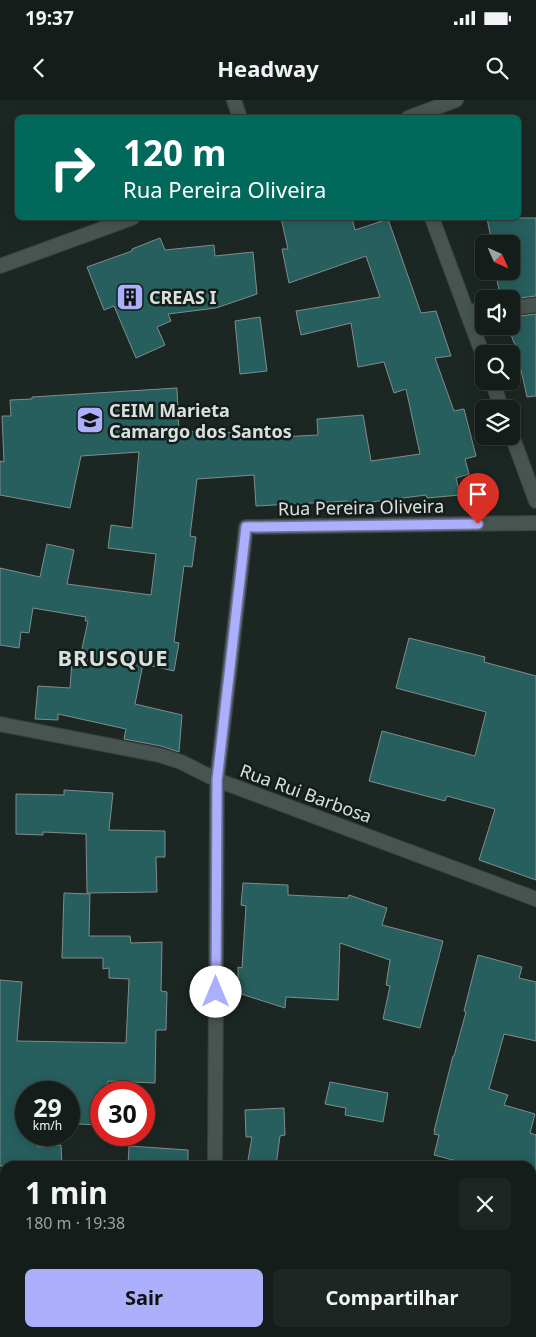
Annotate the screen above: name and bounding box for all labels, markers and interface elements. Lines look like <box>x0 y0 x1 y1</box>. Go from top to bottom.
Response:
text: 19:37 <box>25 5 74 31</box>
text: Headway <box>217 53 319 83</box>
icon: back <box>25 54 53 82</box>
icon: search <box>483 54 511 82</box>
text: 120 m <box>123 129 226 176</box>
icon: right <box>40 135 105 200</box>
text: Rua Pereira Oliveira <box>123 174 326 204</box>
north arrow <box>475 235 520 280</box>
map controls <box>475 235 520 445</box>
building icon: CREAS I <box>115 282 145 312</box>
place label: CREAS I <box>149 285 217 309</box>
button: sound <box>475 290 520 335</box>
button: search <box>475 345 520 390</box>
place label: CEIM Marieta Camargo dos Santos <box>109 398 292 443</box>
button: layers <box>475 400 520 445</box>
school or university icon: CEIM Marieta Camargo dos Santos <box>75 405 105 435</box>
pin <box>457 473 499 524</box>
icon: arrive <box>464 480 492 508</box>
street label: Rua Pereira Oliveira <box>278 494 444 520</box>
district label: BRUSQUE <box>57 642 169 672</box>
street label: Rua Rui Barbosa <box>237 758 375 828</box>
position arrow <box>189 965 241 1017</box>
speed limit sign: 30 <box>90 1081 155 1146</box>
text: 29 <box>33 1090 62 1124</box>
text: km/h <box>33 1117 62 1134</box>
text: 1 min <box>25 1172 108 1213</box>
button: close <box>459 1178 511 1230</box>
text: 180 m · 19:38 <box>25 1212 125 1234</box>
button: Sair <box>25 1269 263 1327</box>
button: Compartilhar <box>273 1269 511 1327</box>

